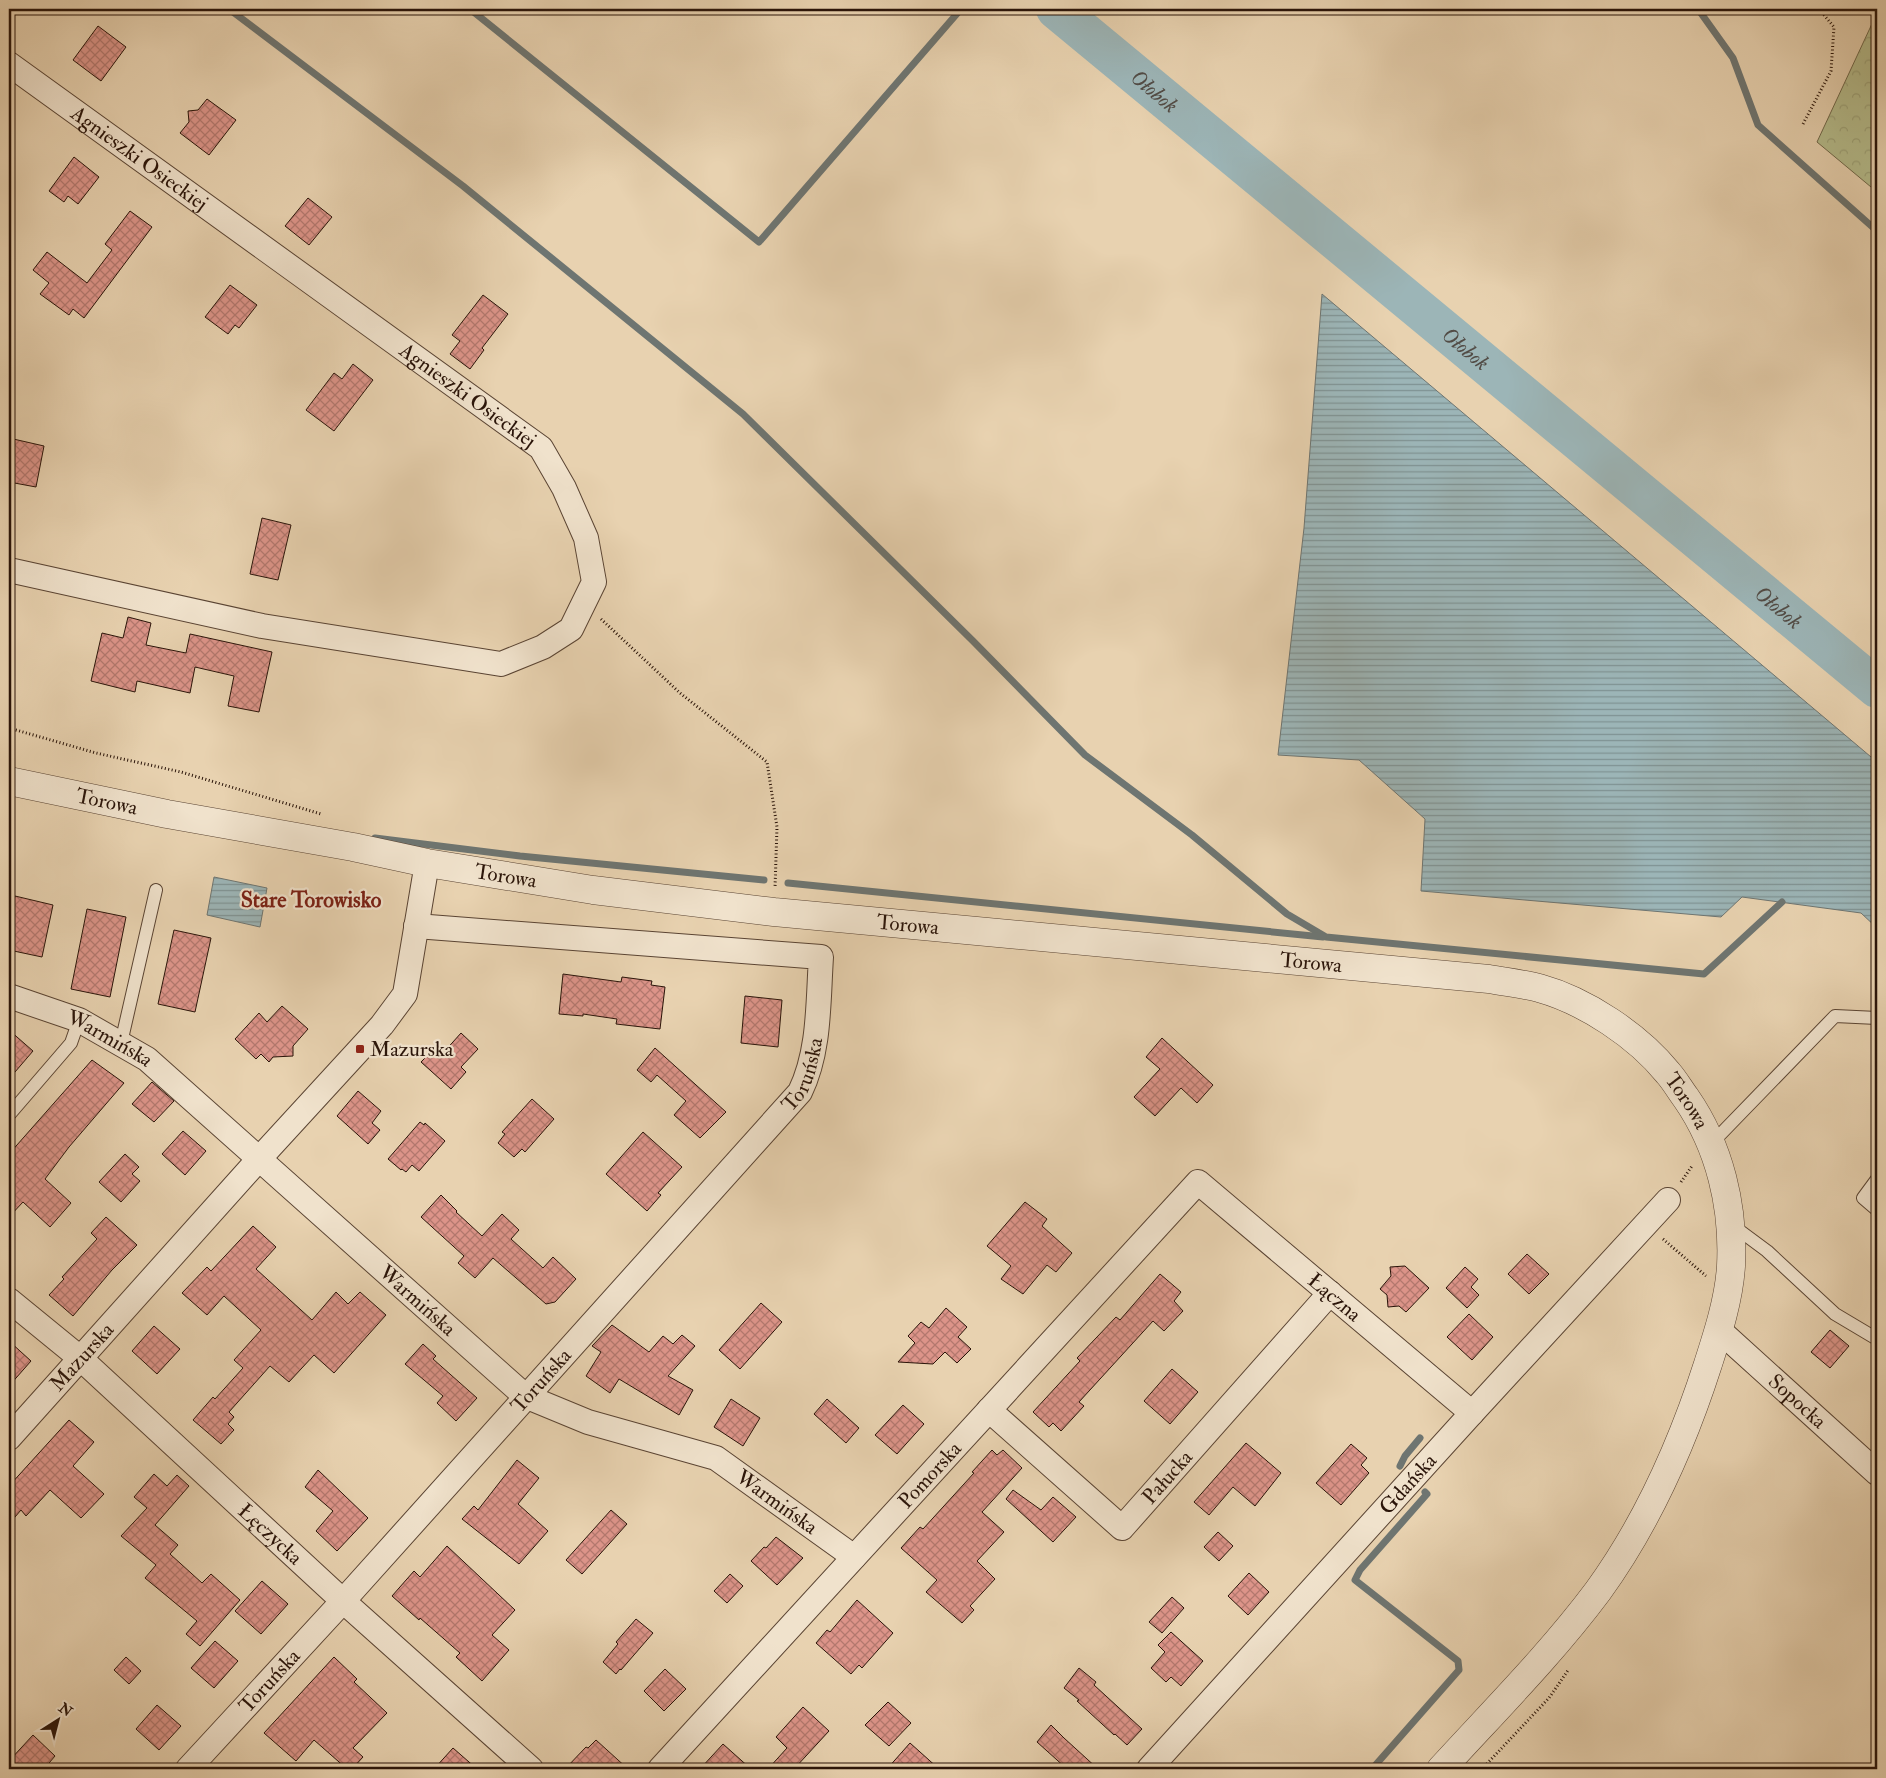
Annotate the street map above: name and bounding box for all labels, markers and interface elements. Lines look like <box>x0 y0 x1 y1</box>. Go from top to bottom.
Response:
water label: Ołobok <box>1124 63 1184 119</box>
street label: Agnieszki Osieckiej <box>65 100 213 217</box>
water label: Ołobok <box>1436 321 1495 377</box>
street label: Agnieszki Osieckiej <box>393 337 541 454</box>
water label: Ołobok <box>1748 580 1808 636</box>
street label: Torowa <box>74 782 140 822</box>
street label: Torowa <box>473 858 539 895</box>
district label: Stare Torowisko <box>241 886 382 914</box>
street label: Torowa <box>876 909 940 941</box>
street label: Torowa <box>1279 946 1344 979</box>
street label: Warmińska <box>63 1004 160 1073</box>
place label: Mazurska <box>370 1036 454 1063</box>
street label: Toruńska <box>776 1036 829 1118</box>
marker: Mazurska <box>354 1043 366 1055</box>
street label: Torowa <box>1659 1067 1715 1134</box>
street label: Warmińska <box>372 1259 462 1342</box>
street label: Łączna <box>1302 1267 1367 1328</box>
street label: Mazurska <box>44 1317 120 1397</box>
street label: Toruńska <box>505 1342 578 1419</box>
street label: Sopocka <box>1762 1368 1832 1435</box>
street label: Pomorska <box>892 1436 968 1514</box>
street label: Pałucka <box>1136 1444 1199 1510</box>
street label: Gdańska <box>1373 1448 1443 1520</box>
street label: Warmińska <box>730 1463 823 1541</box>
street label: Łęczycka <box>232 1498 308 1571</box>
street label: Toruńska <box>233 1643 306 1719</box>
north arrow <box>32 1696 82 1746</box>
text: N <box>54 1699 76 1721</box>

